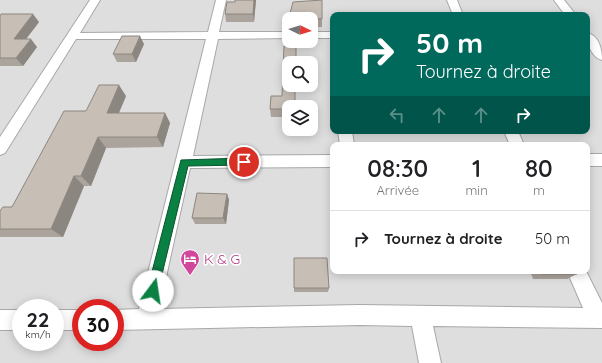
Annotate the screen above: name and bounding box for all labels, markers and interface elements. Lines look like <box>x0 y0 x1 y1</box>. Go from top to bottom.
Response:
north arrow <box>282 12 318 48</box>
map controls <box>282 12 318 136</box>
text: 50 m <box>416 25 483 60</box>
icon: right <box>350 28 402 80</box>
button: search <box>282 56 318 92</box>
text: Tournez à droite <box>416 60 551 83</box>
button: layers <box>282 100 318 136</box>
icon: left <box>386 104 408 126</box>
icon: ahead <box>428 104 450 126</box>
icon: ahead <box>470 104 492 126</box>
icon: right <box>512 104 534 126</box>
pin <box>227 145 261 179</box>
icon: arrive <box>233 151 255 173</box>
text: 08:30 <box>367 153 428 183</box>
text: 1 <box>472 153 481 183</box>
text: 80 <box>525 153 553 183</box>
text: Arrivée <box>376 182 419 198</box>
text: min <box>466 182 488 198</box>
text: m <box>533 182 545 198</box>
icon: right <box>350 228 372 250</box>
text: Tournez à droite <box>384 229 503 248</box>
text: 50 m <box>535 229 570 248</box>
hotel icon: K & G <box>179 248 201 276</box>
place label: K & G <box>204 250 240 268</box>
position arrow <box>132 270 174 312</box>
speed limit sign: 30 <box>72 299 124 351</box>
text: 22 <box>27 307 49 332</box>
text: km/h <box>25 328 51 341</box>

